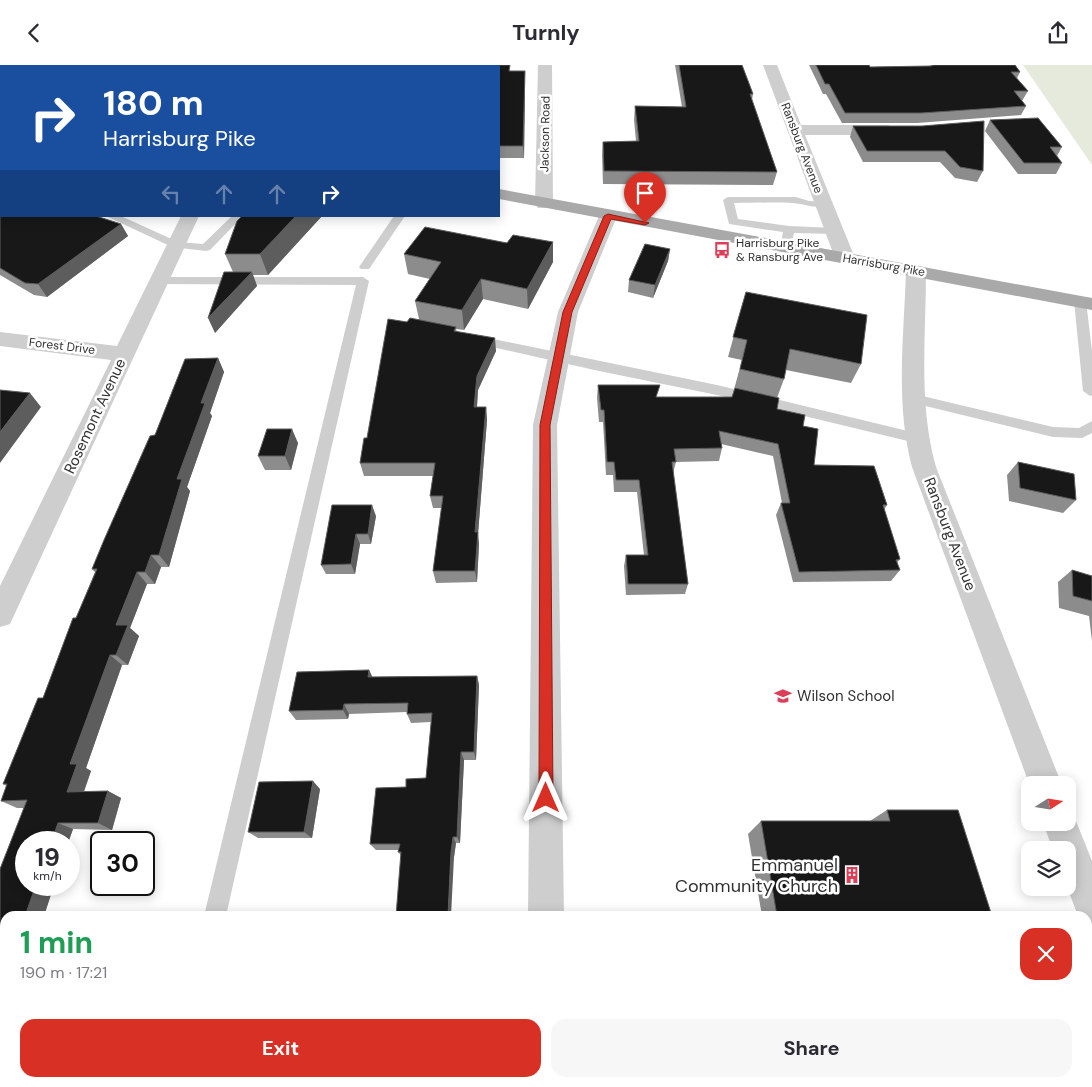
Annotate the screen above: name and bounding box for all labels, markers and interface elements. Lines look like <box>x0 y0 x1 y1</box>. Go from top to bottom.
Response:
text: Turnly <box>512 18 580 47</box>
icon: back <box>20 19 48 47</box>
icon: share <box>1044 19 1072 47</box>
text: 180 m <box>103 80 204 126</box>
icon: right <box>20 85 85 150</box>
street label: Jackson Road <box>536 96 554 172</box>
street label: Ransburg Avenue <box>777 100 827 196</box>
text: Harrisburg Pike <box>103 124 256 153</box>
pin <box>624 172 666 223</box>
icon: arrive <box>631 179 659 207</box>
icon: left <box>157 180 185 208</box>
icon: ahead <box>210 180 238 208</box>
icon: ahead <box>263 180 291 208</box>
icon: right <box>316 180 344 208</box>
place label: Harrisburg Pike & Ransburg Ave <box>736 235 823 265</box>
bus stop icon: Harrisburg Pike & Ransburg Ave <box>712 240 732 260</box>
street label: Harrisburg Pike <box>842 250 927 280</box>
street label: Forest Drive <box>28 334 96 358</box>
street label: Rosemont Avenue <box>59 355 131 477</box>
street label: Ransburg Avenue <box>919 475 981 593</box>
school or university icon: Wilson School <box>773 686 793 706</box>
place label: Wilson School <box>797 686 895 706</box>
position arrow <box>519 771 571 823</box>
north arrow <box>1021 776 1076 831</box>
map controls <box>1021 776 1076 896</box>
speed limit sign: 30 <box>90 831 155 896</box>
text: 19 <box>35 841 60 874</box>
button: layers <box>1021 841 1076 896</box>
place label: Emmanuel Community Church <box>675 853 838 898</box>
building icon: Emmanuel Community Church <box>842 865 862 885</box>
text: km/h <box>33 868 62 884</box>
text: 1 min <box>20 923 93 962</box>
button: close <box>1020 928 1072 980</box>
text: 190 m · 17:21 <box>20 962 107 983</box>
button: Exit <box>20 1019 541 1077</box>
button: Share <box>551 1019 1072 1077</box>

